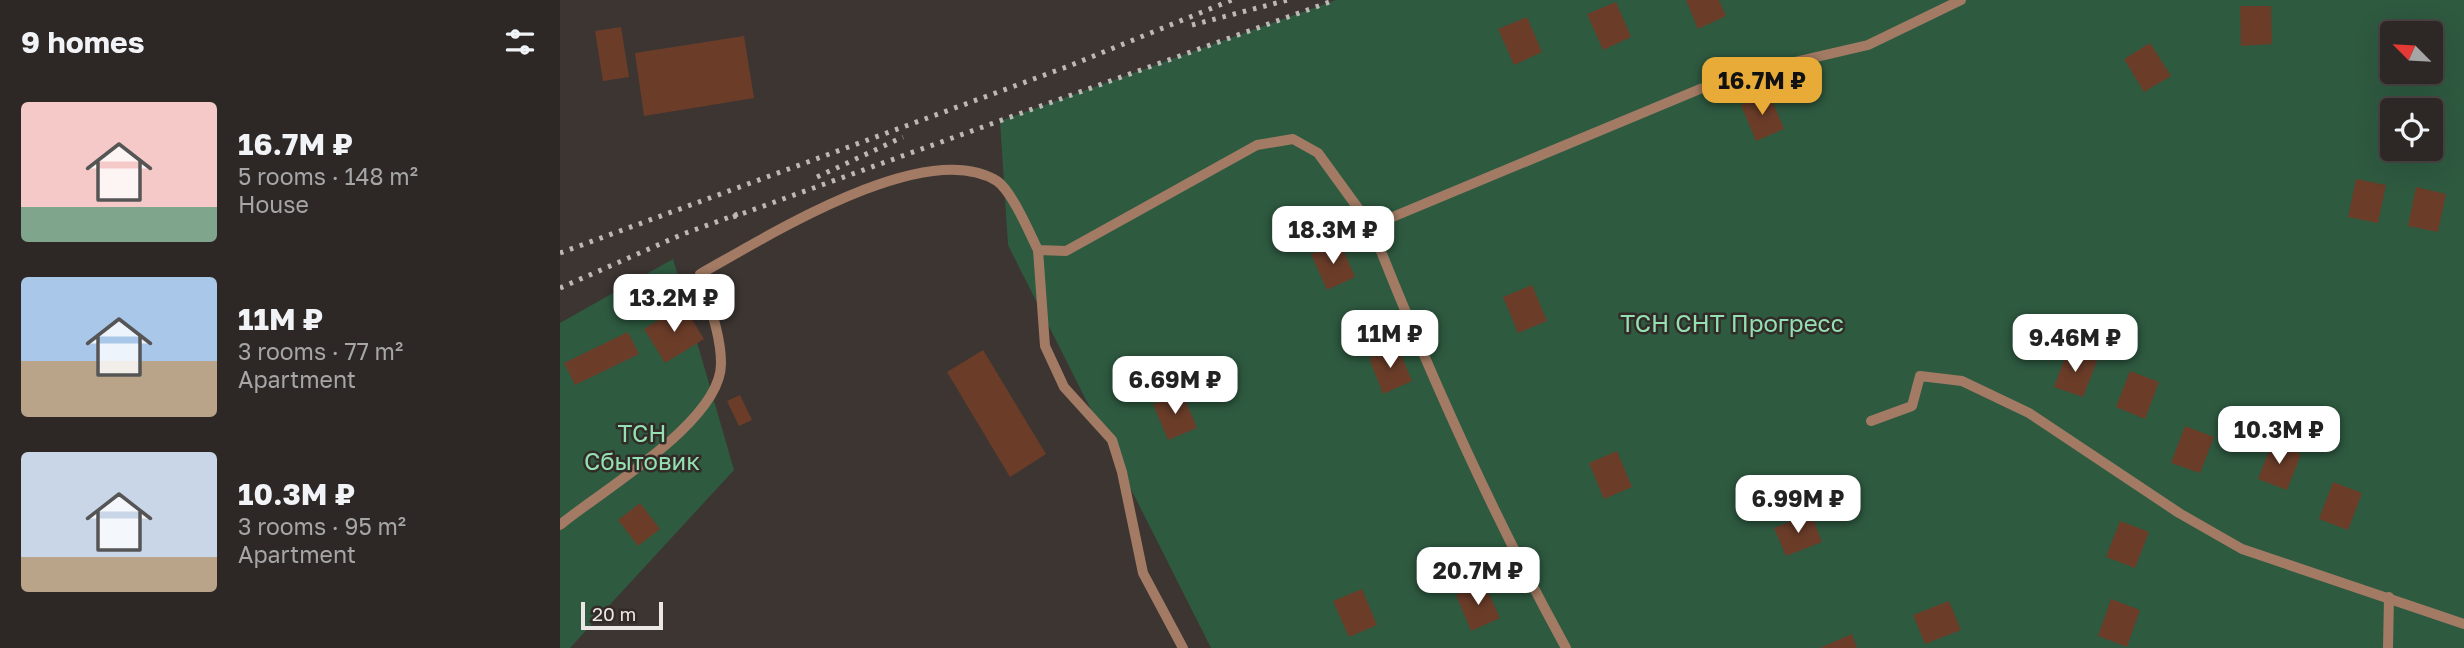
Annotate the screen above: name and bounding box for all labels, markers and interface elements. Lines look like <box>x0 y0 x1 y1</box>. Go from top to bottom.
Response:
north arrow <box>2380 21 2443 84</box>
map controls <box>2380 21 2443 161</box>
icon: filters <box>501 23 539 61</box>
text: 9 homes <box>21 24 144 60</box>
pin: 16.7M ₽ <box>1697 58 1827 117</box>
text: 16.7M ₽ <box>1718 66 1806 94</box>
button: locate <box>2380 98 2443 161</box>
text: 16.7M ₽ <box>238 126 353 162</box>
icon: home <box>77 130 161 214</box>
text: 5 rooms · 148 m² <box>238 162 418 190</box>
text: House <box>238 190 309 218</box>
pin: 18.3M ₽ <box>1268 206 1398 266</box>
text: 18.3M ₽ <box>1288 215 1378 243</box>
pin: 13.2M ₽ <box>609 274 739 334</box>
text: 13.2M ₽ <box>629 283 719 311</box>
text: 11M ₽ <box>238 301 323 337</box>
icon: home <box>77 305 161 389</box>
park label: ТСН СНТ Прогресс <box>1620 308 1844 337</box>
pin: 11M ₽ <box>1341 310 1439 370</box>
pin: 9.46M ₽ <box>2010 314 2140 374</box>
text: 11M ₽ <box>1357 319 1423 347</box>
text: 9.46M ₽ <box>2029 323 2121 351</box>
text: 3 rooms · 77 m² <box>238 337 403 365</box>
pin: 6.69M ₽ <box>1110 356 1240 416</box>
text: Apartment <box>238 365 356 393</box>
text: 6.69M ₽ <box>1129 365 1221 393</box>
pin: 10.3M ₽ <box>2214 406 2344 466</box>
text: 10.3M ₽ <box>2234 415 2324 443</box>
park label: ТСН Сбытовик <box>584 418 700 475</box>
text: 10.3M ₽ <box>238 476 355 512</box>
pin: 6.99M ₽ <box>1733 476 1863 535</box>
icon: home <box>77 480 161 564</box>
text: 6.99M ₽ <box>1752 484 1844 512</box>
text: 3 rooms · 95 m² <box>238 512 406 540</box>
text: Apartment <box>238 540 356 568</box>
pin: 20.7M ₽ <box>1413 548 1543 607</box>
text: 20.7M ₽ <box>1433 556 1523 584</box>
scale bar <box>581 599 663 631</box>
text: 20 m <box>592 602 636 625</box>

